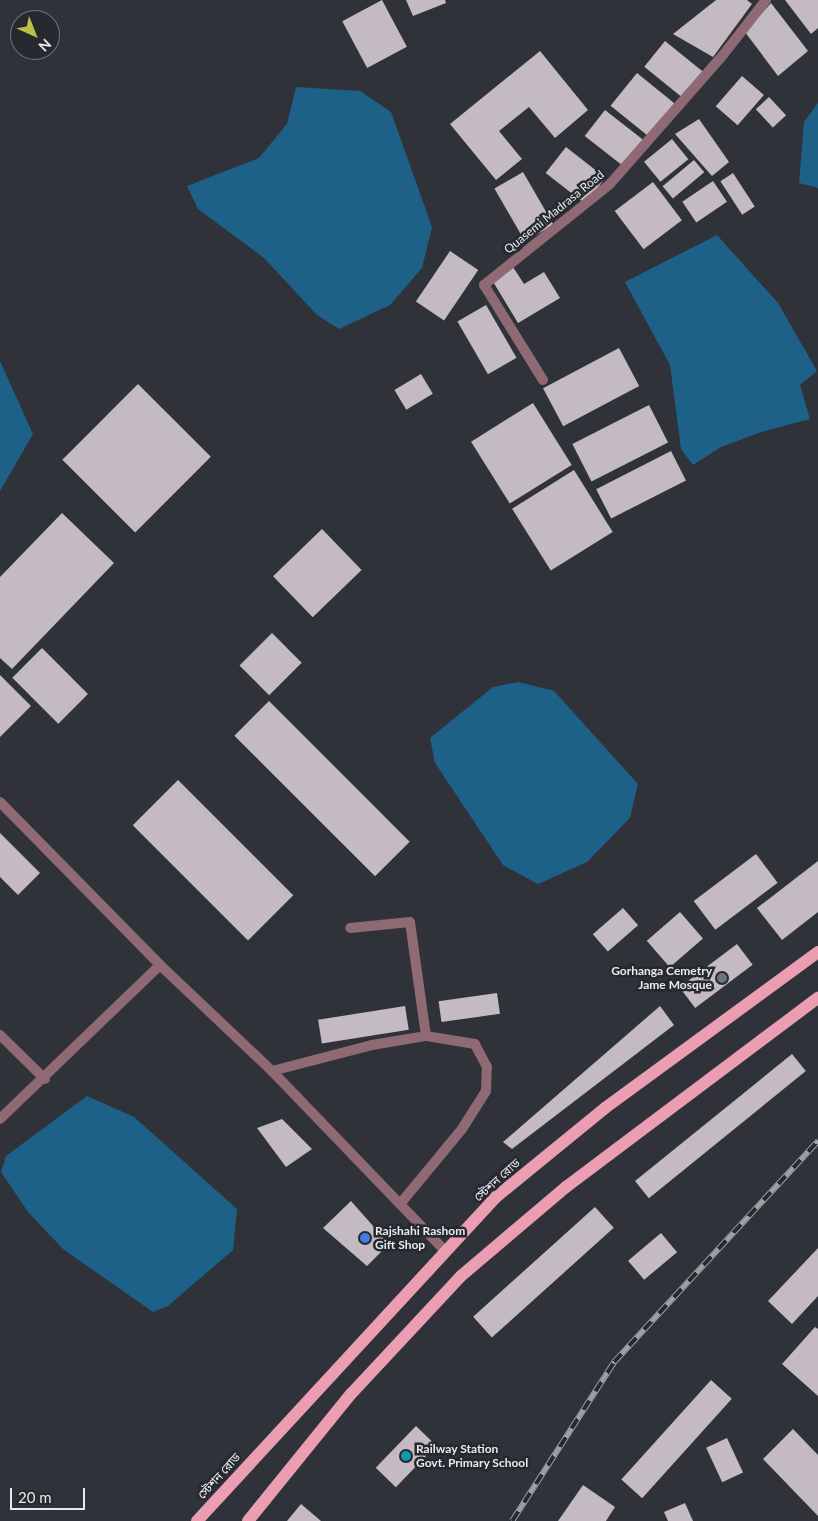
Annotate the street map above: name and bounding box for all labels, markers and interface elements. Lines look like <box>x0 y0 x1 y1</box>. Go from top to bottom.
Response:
north arrow <box>10 10 60 60</box>
text: N <box>35 36 55 55</box>
street label: Quasemi Madrasa Road <box>501 167 607 257</box>
place label: Gorhanga Cemetry Jame Mosque <box>611 964 712 992</box>
marker: Gorhanga Cemetry Jame Mosque <box>716 972 728 984</box>
street label: স্টেশন রোড <box>471 1156 523 1204</box>
place label: Rajshahi Rashom Gift Shop <box>375 1224 465 1252</box>
marker: Rajshahi Rashom Gift Shop <box>359 1232 371 1244</box>
place label: Railway Station Govt. Primary School <box>416 1442 529 1470</box>
street label: স্টেশন রোড <box>195 1450 243 1502</box>
marker: Railway Station Govt. Primary School <box>400 1450 412 1462</box>
scale bar <box>12 1478 88 1510</box>
text: 20 m <box>18 1488 52 1506</box>

